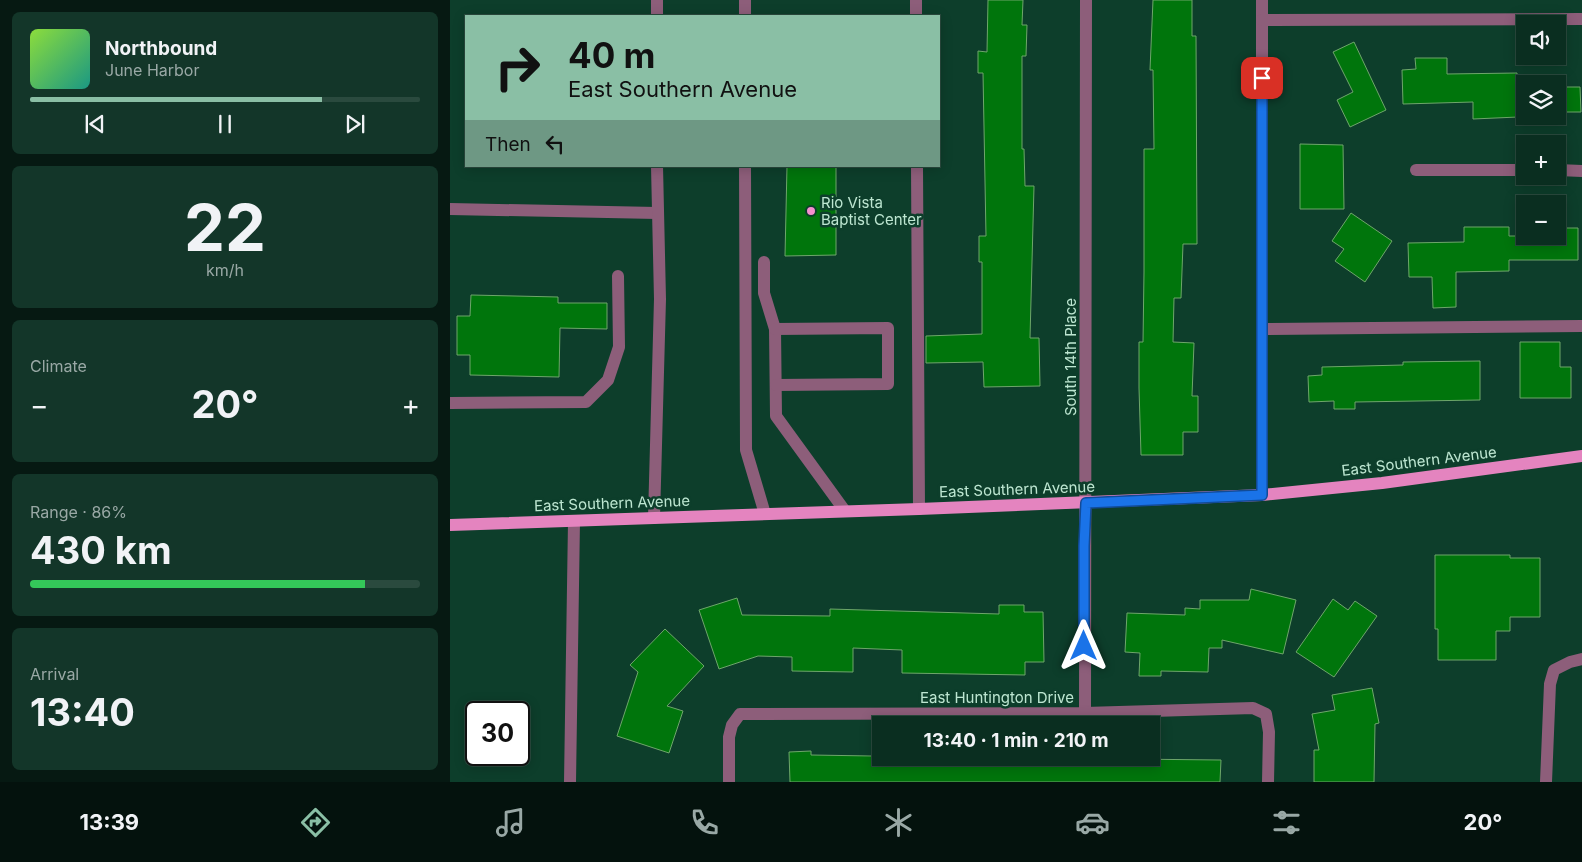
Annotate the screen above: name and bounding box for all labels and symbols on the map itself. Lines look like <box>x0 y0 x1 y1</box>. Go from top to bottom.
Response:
pin <box>1241 57 1283 99</box>
place label: Rio Vista Baptist Center <box>821 193 922 229</box>
marker: Rio Vista Baptist Center <box>805 205 817 217</box>
street label: South 14th Place <box>1061 298 1080 416</box>
street label: East Southern Avenue <box>1340 442 1498 480</box>
street label: East Southern Avenue <box>939 477 1095 501</box>
street label: East Southern Avenue <box>534 491 690 515</box>
position arrow <box>1057 619 1109 671</box>
street label: East Huntington Drive <box>920 688 1074 707</box>
speed limit sign: 30 <box>465 701 530 766</box>

